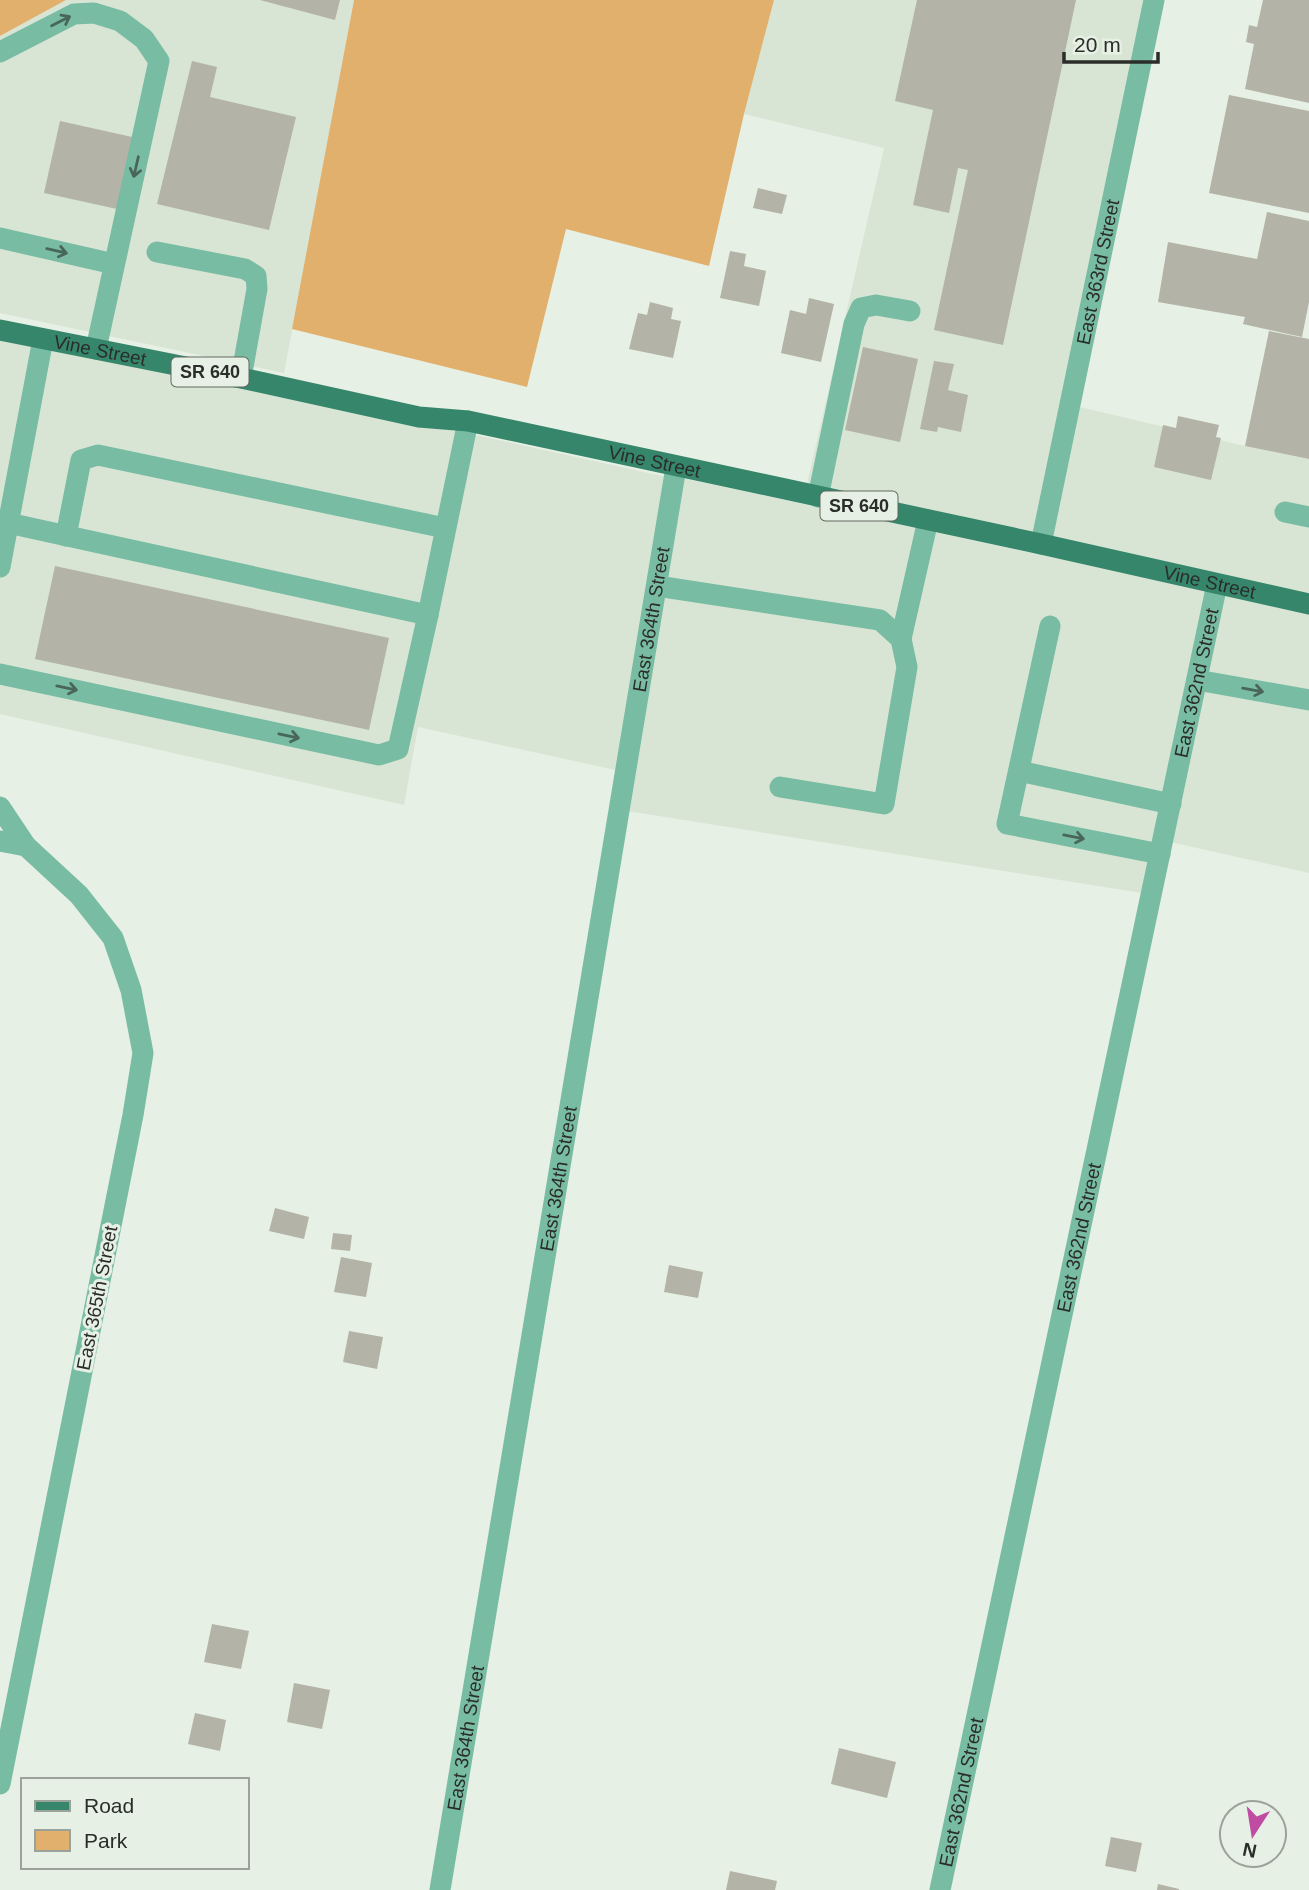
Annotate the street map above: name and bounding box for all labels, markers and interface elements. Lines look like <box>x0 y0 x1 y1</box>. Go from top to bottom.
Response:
one-way arrow <box>50 14 71 27</box>
scale bar <box>1064 21 1158 65</box>
text: 20 m <box>1074 33 1121 56</box>
one-way arrow <box>128 155 142 178</box>
street label: East 363rd Street <box>1072 197 1123 346</box>
one-way arrow <box>45 245 68 258</box>
street label: Vine Street <box>52 330 149 370</box>
road number: SR 640 <box>172 358 248 386</box>
street label: Vine Street <box>607 441 703 481</box>
road number: SR 640 <box>820 492 898 520</box>
street label: East 364th Street <box>628 544 673 694</box>
street label: Vine Street <box>1162 561 1258 602</box>
street label: East 362nd Street <box>1170 606 1222 759</box>
one-way arrow <box>55 682 78 696</box>
one-way arrow <box>1241 684 1264 697</box>
one-way arrow <box>277 729 300 743</box>
one-way arrow <box>1062 831 1085 844</box>
street label: East 364th Street <box>536 1104 580 1253</box>
street label: East 362nd Street <box>1052 1160 1105 1314</box>
street label: East 365th Street <box>73 1223 121 1372</box>
street label: East 364th Street <box>443 1663 488 1812</box>
street label: East 362nd Street <box>935 1715 987 1869</box>
legend <box>21 1778 248 1869</box>
text: Road <box>84 1794 134 1817</box>
north arrow <box>1218 1799 1288 1869</box>
text: Park <box>84 1829 128 1852</box>
text: N <box>1241 1838 1258 1862</box>

